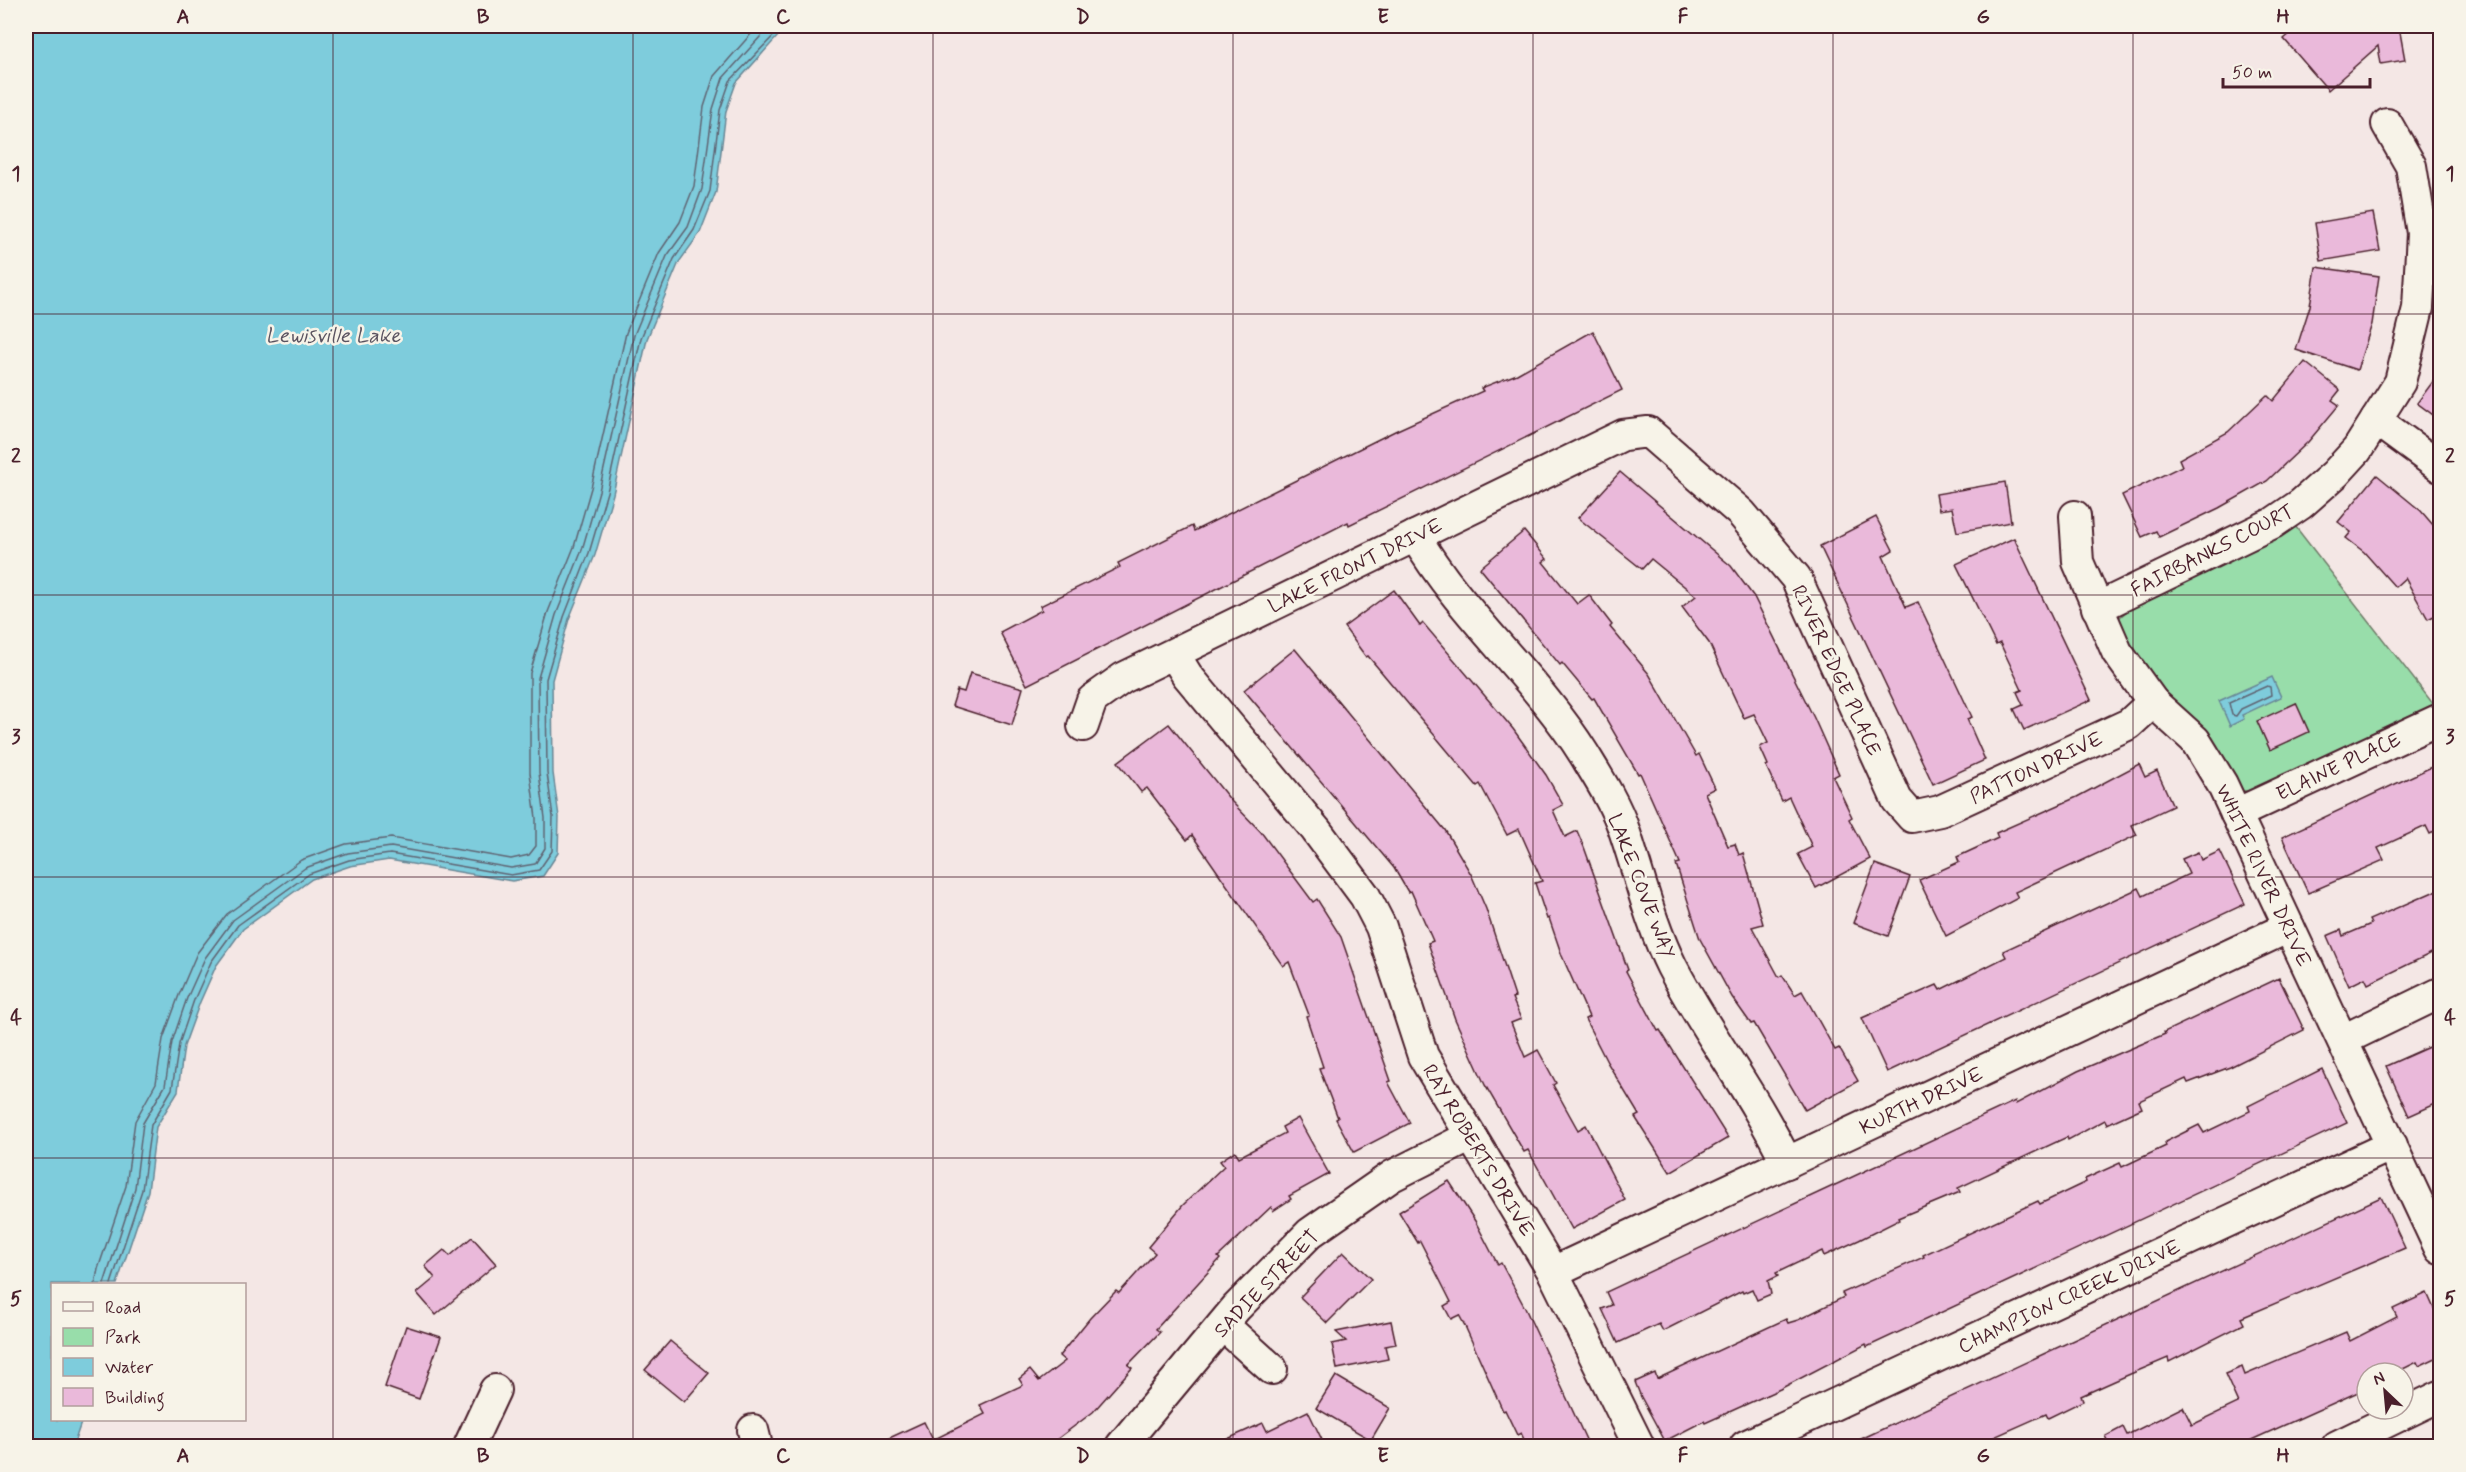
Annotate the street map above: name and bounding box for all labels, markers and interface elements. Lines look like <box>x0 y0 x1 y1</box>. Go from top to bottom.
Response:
text: A <box>176 4 190 31</box>
text: B <box>477 4 490 31</box>
text: C <box>776 4 791 31</box>
text: D <box>1076 4 1090 31</box>
text: E <box>1377 4 1389 31</box>
text: F <box>1678 4 1689 31</box>
text: G <box>1976 4 1990 31</box>
text: H <box>2276 4 2290 31</box>
scale bar <box>2223 51 2370 89</box>
text: 50 m <box>2232 61 2272 85</box>
text: 1 <box>12 161 20 188</box>
text: 1 <box>2446 161 2454 188</box>
water label: Lewisville Lake <box>266 322 402 350</box>
text: 2 <box>11 443 21 470</box>
text: 2 <box>2445 443 2455 470</box>
street label: FAIRBANKS COURT <box>2126 498 2299 604</box>
street label: LAKE FRONT DRIVE <box>1264 512 1447 620</box>
street label: RIVER EDGE PLACE <box>1784 581 1887 760</box>
text: 3 <box>11 724 21 751</box>
text: 3 <box>2445 724 2455 751</box>
street label: PATTON DRIVE <box>1966 726 2108 811</box>
street label: ELAINE PLACE <box>2272 727 2405 808</box>
street label: WHITE RIVER DRIVE <box>2208 780 2317 971</box>
street label: LAKE COVE WAY <box>1601 810 1681 963</box>
text: 4 <box>10 1005 22 1032</box>
text: 4 <box>2444 1005 2456 1032</box>
street label: RAY ROBERTS DRIVE <box>1415 1059 1540 1242</box>
street label: KURTH DRIVE <box>1856 1061 1988 1142</box>
street label: SADIE STREET <box>1208 1224 1326 1344</box>
street label: CHAMPION CREEK DRIVE <box>1954 1234 2185 1361</box>
legend <box>51 1283 246 1421</box>
text: 5 <box>10 1286 22 1313</box>
text: 5 <box>2444 1286 2456 1313</box>
text: Road <box>105 1296 141 1320</box>
text: Park <box>105 1326 141 1350</box>
text: Water <box>105 1356 154 1380</box>
north arrow <box>2355 1361 2415 1421</box>
text: N <box>2370 1367 2388 1391</box>
text: Building <box>105 1386 165 1412</box>
text: A <box>176 1443 190 1470</box>
text: B <box>477 1443 490 1470</box>
text: C <box>776 1443 791 1470</box>
text: D <box>1076 1443 1090 1470</box>
text: E <box>1377 1443 1389 1470</box>
text: F <box>1678 1443 1689 1470</box>
text: G <box>1976 1443 1990 1470</box>
text: H <box>2276 1443 2290 1470</box>

